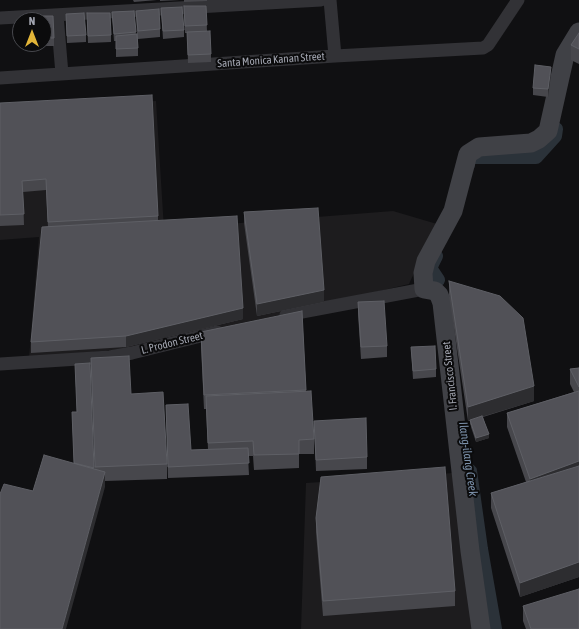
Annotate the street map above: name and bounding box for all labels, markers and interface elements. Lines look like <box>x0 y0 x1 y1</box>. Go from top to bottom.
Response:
north arrow <box>12 12 52 52</box>
text: N <box>29 15 35 27</box>
street label: Santa Monica Kanan Street <box>217 50 325 70</box>
street label: L. Prodon Street <box>140 329 204 357</box>
street label: I. Francisco Street <box>440 341 460 411</box>
water label: Ilang-ilang Creek <box>456 421 480 497</box>

